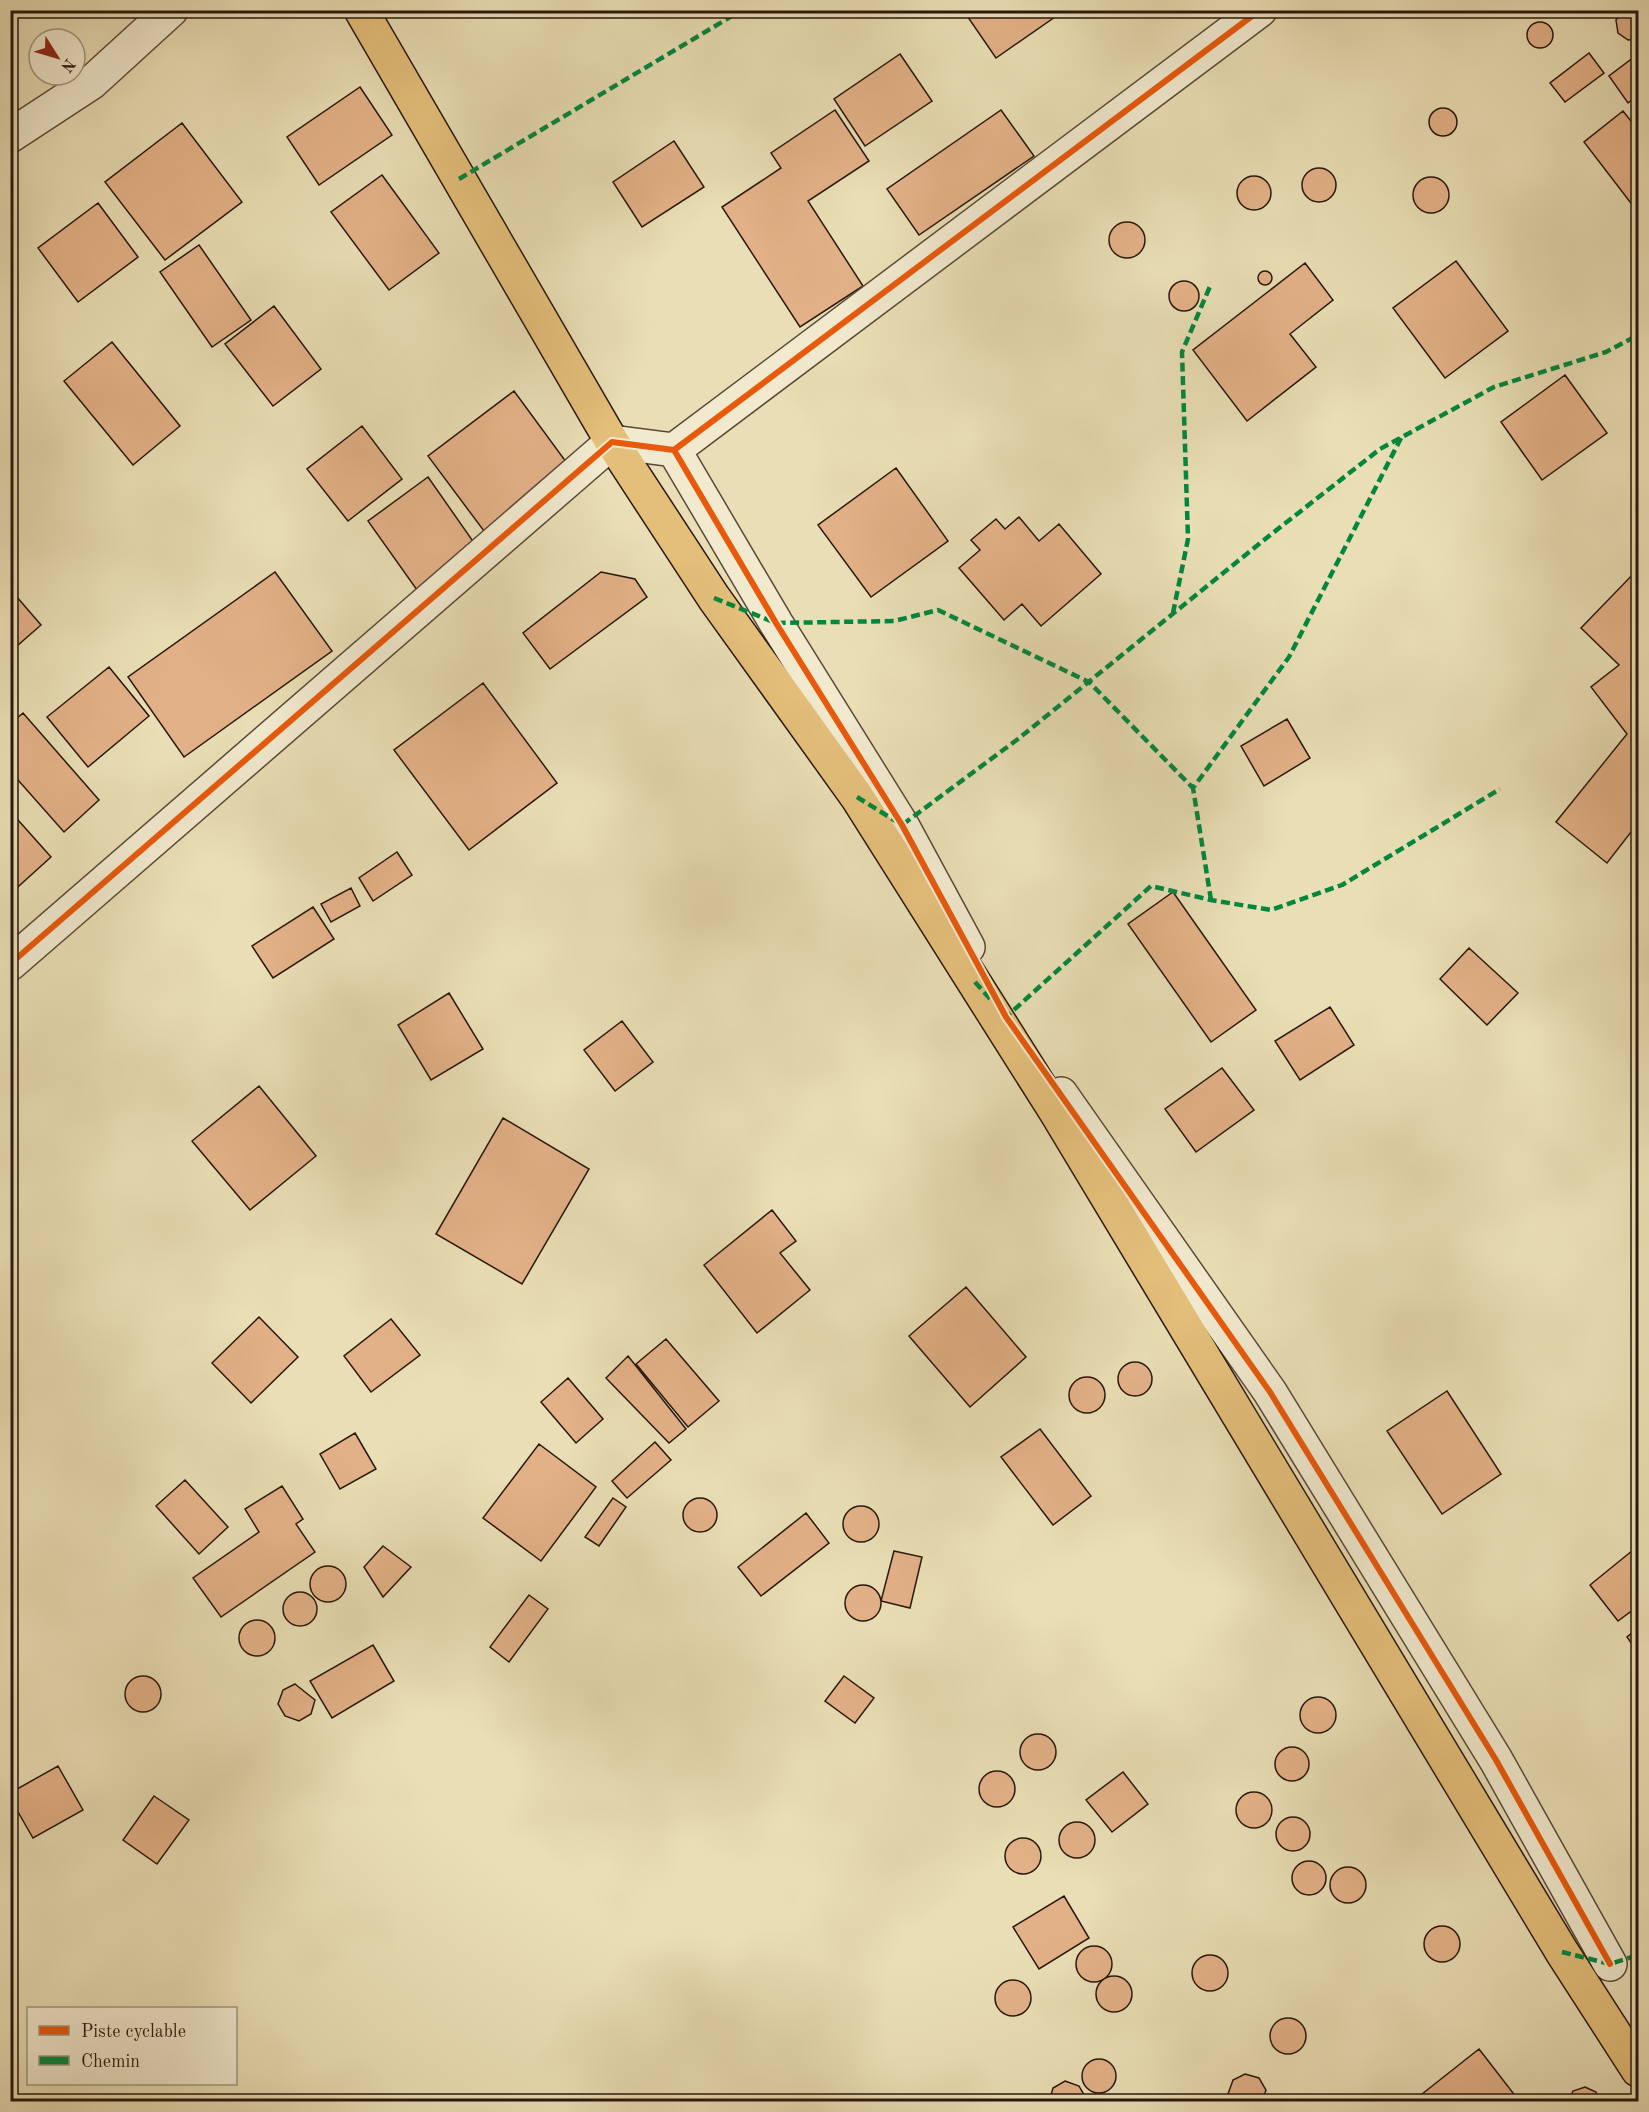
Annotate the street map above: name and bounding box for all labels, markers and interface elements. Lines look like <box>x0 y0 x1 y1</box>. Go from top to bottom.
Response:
north arrow <box>27 27 87 87</box>
text: N <box>57 55 77 75</box>
legend <box>27 2007 237 2085</box>
text: Piste cyclable <box>81 2023 186 2041</box>
text: Chemin <box>81 2053 140 2071</box>

